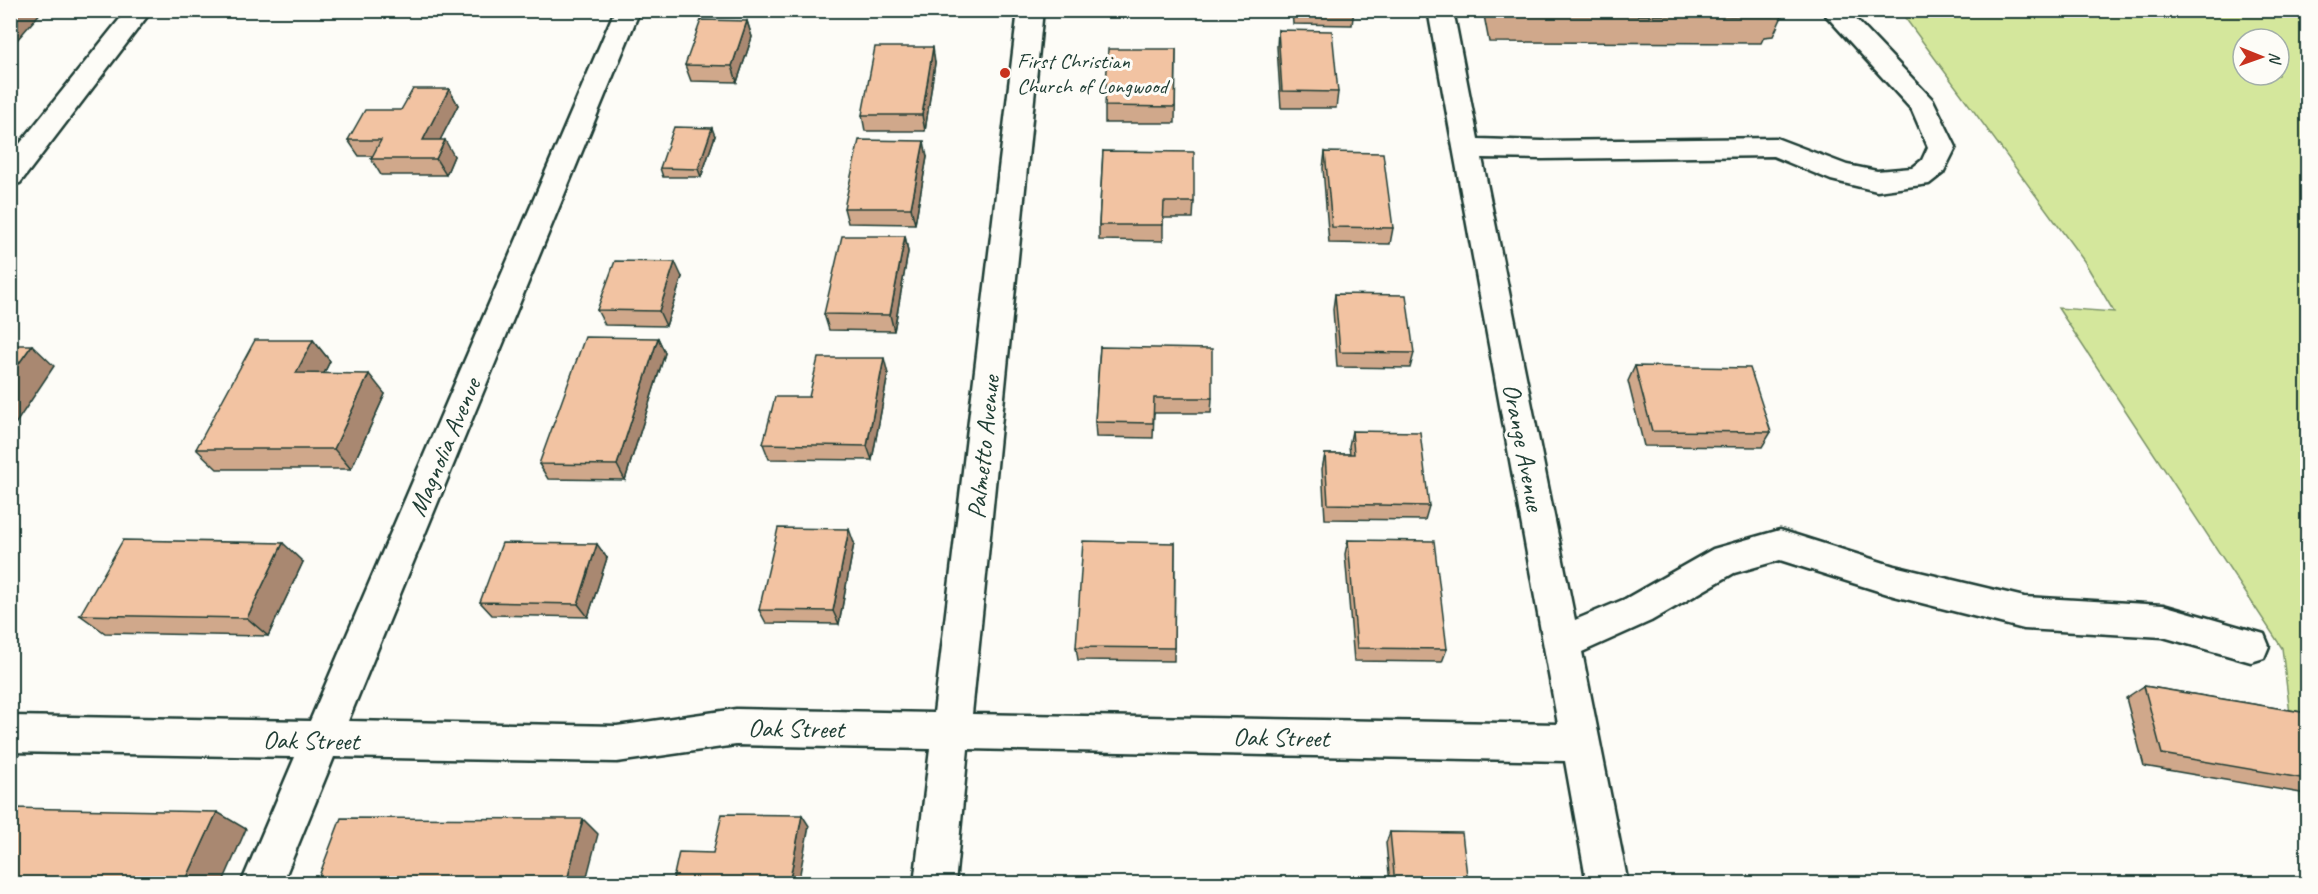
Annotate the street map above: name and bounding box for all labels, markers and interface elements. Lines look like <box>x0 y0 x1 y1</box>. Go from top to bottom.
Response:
north arrow <box>2231 27 2291 87</box>
place label: First Christian Church of Longwood <box>1017 47 1171 100</box>
text: N <box>2265 52 2285 65</box>
marker: First Christian Church of Longwood <box>998 66 1012 80</box>
street label: Magnolia Avenue <box>401 371 489 521</box>
street label: Palmetto Avenue <box>960 372 1008 520</box>
street label: Orange Avenue <box>1495 381 1552 515</box>
street label: Oak Street <box>748 711 847 746</box>
street label: Oak Street <box>1233 720 1332 755</box>
street label: Oak Street <box>263 723 362 758</box>

